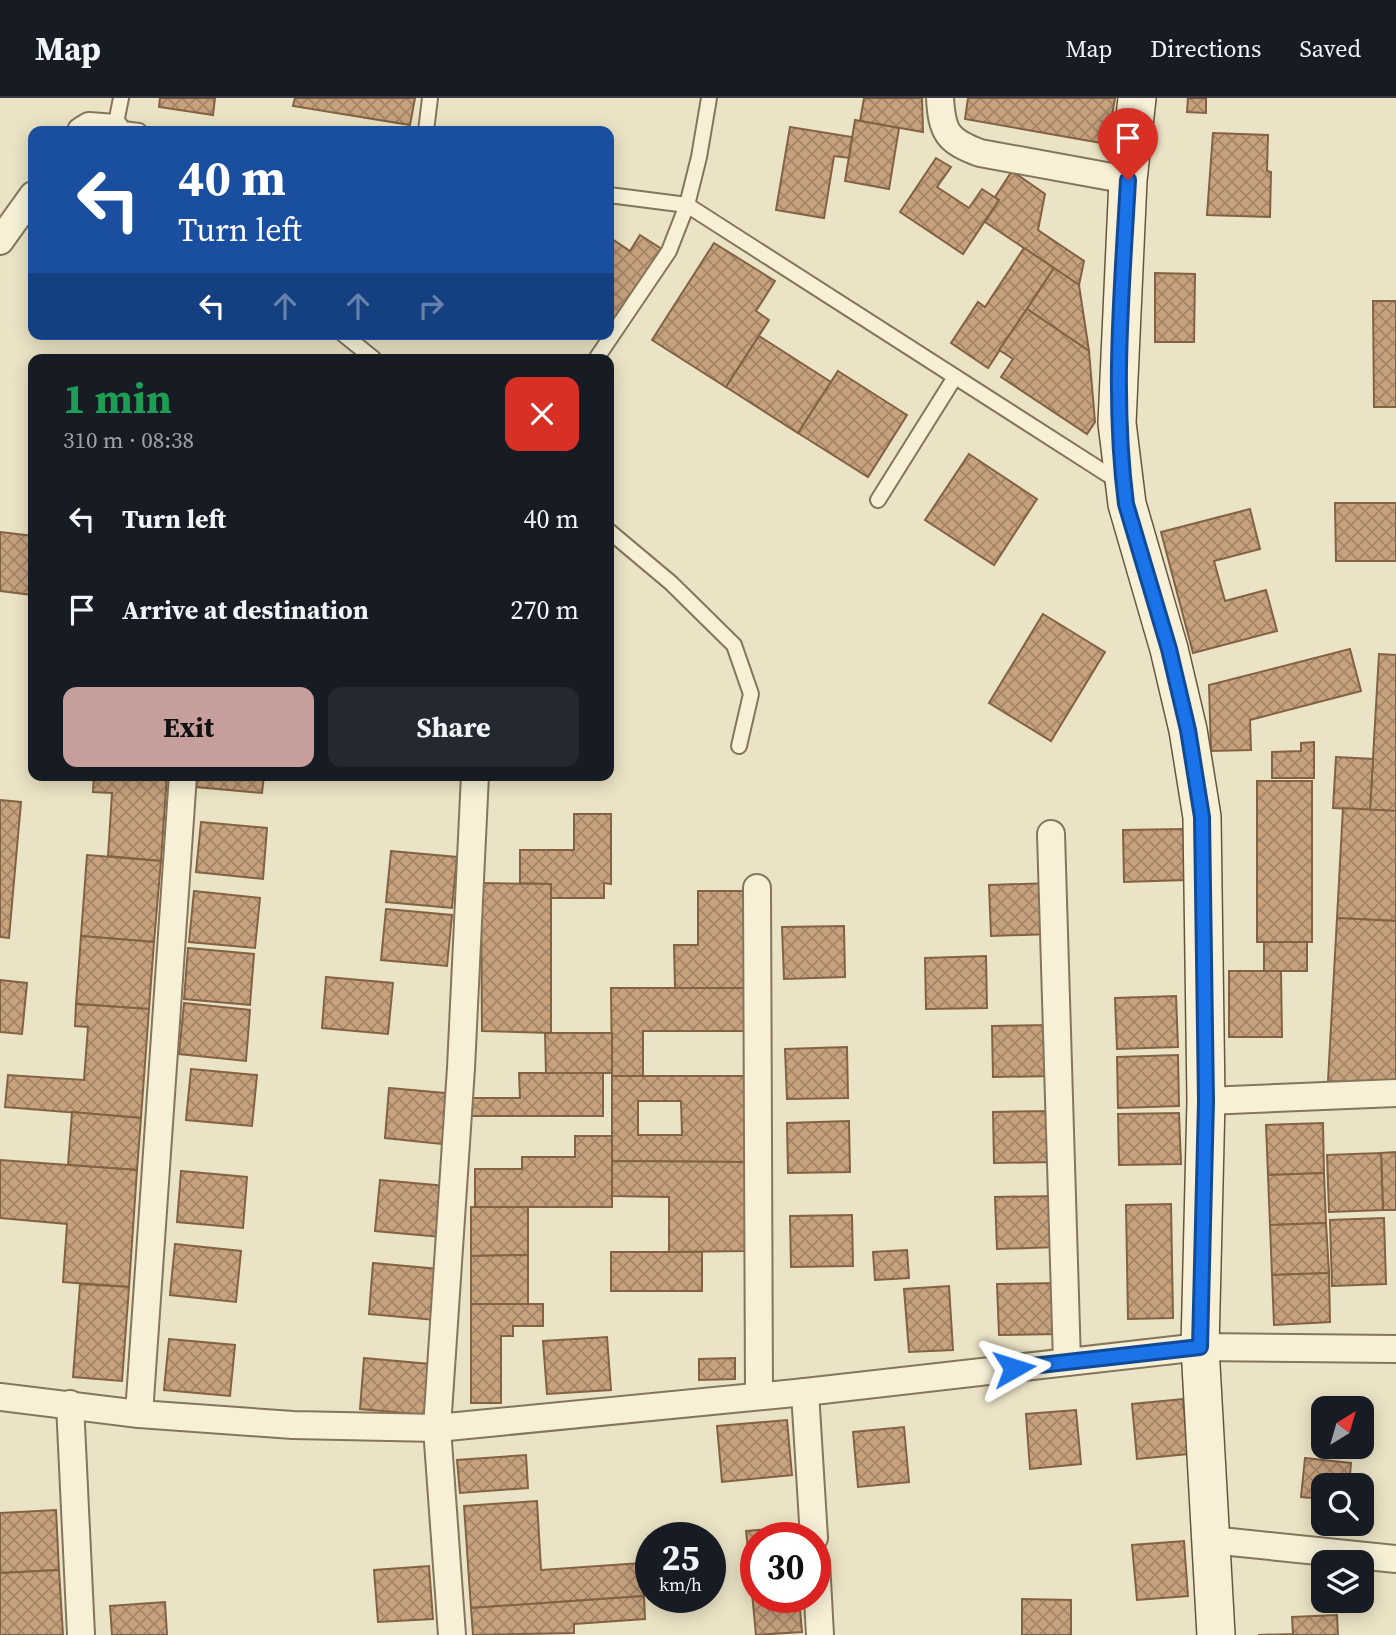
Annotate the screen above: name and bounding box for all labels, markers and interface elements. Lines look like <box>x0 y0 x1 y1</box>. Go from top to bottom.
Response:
text: Map <box>35 26 101 71</box>
text: Map <box>1065 32 1112 65</box>
text: Directions <box>1150 32 1261 65</box>
text: Saved <box>1299 32 1361 65</box>
pin <box>1098 108 1158 180</box>
icon: arrive <box>1109 119 1147 157</box>
text: 40 m <box>178 144 286 211</box>
icon: left <box>63 154 154 245</box>
text: Turn left <box>178 208 302 252</box>
icon: left <box>193 287 231 325</box>
icon: ahead <box>266 287 304 325</box>
icon: ahead <box>339 287 377 325</box>
icon: right <box>412 287 450 325</box>
text: 1 min <box>63 369 172 427</box>
button: close <box>505 377 579 451</box>
text: 310 m · 08:38 <box>63 424 194 456</box>
icon: left <box>63 500 101 538</box>
text: Turn left <box>122 501 226 537</box>
text: 40 m <box>524 501 579 537</box>
icon: arrive <box>63 591 101 629</box>
text: Arrive at destination <box>122 592 369 628</box>
text: 270 m <box>511 592 579 628</box>
button: Exit <box>63 687 314 767</box>
button: Share <box>328 687 579 767</box>
position arrow <box>977 1331 1051 1405</box>
north arrow <box>1311 1396 1374 1460</box>
map controls <box>1311 1396 1374 1613</box>
button: search <box>1311 1473 1374 1536</box>
speed limit sign: 30 <box>740 1522 831 1613</box>
text: 25 <box>662 1534 699 1582</box>
button: layers <box>1311 1550 1374 1613</box>
text: km/h <box>659 1572 702 1597</box>

